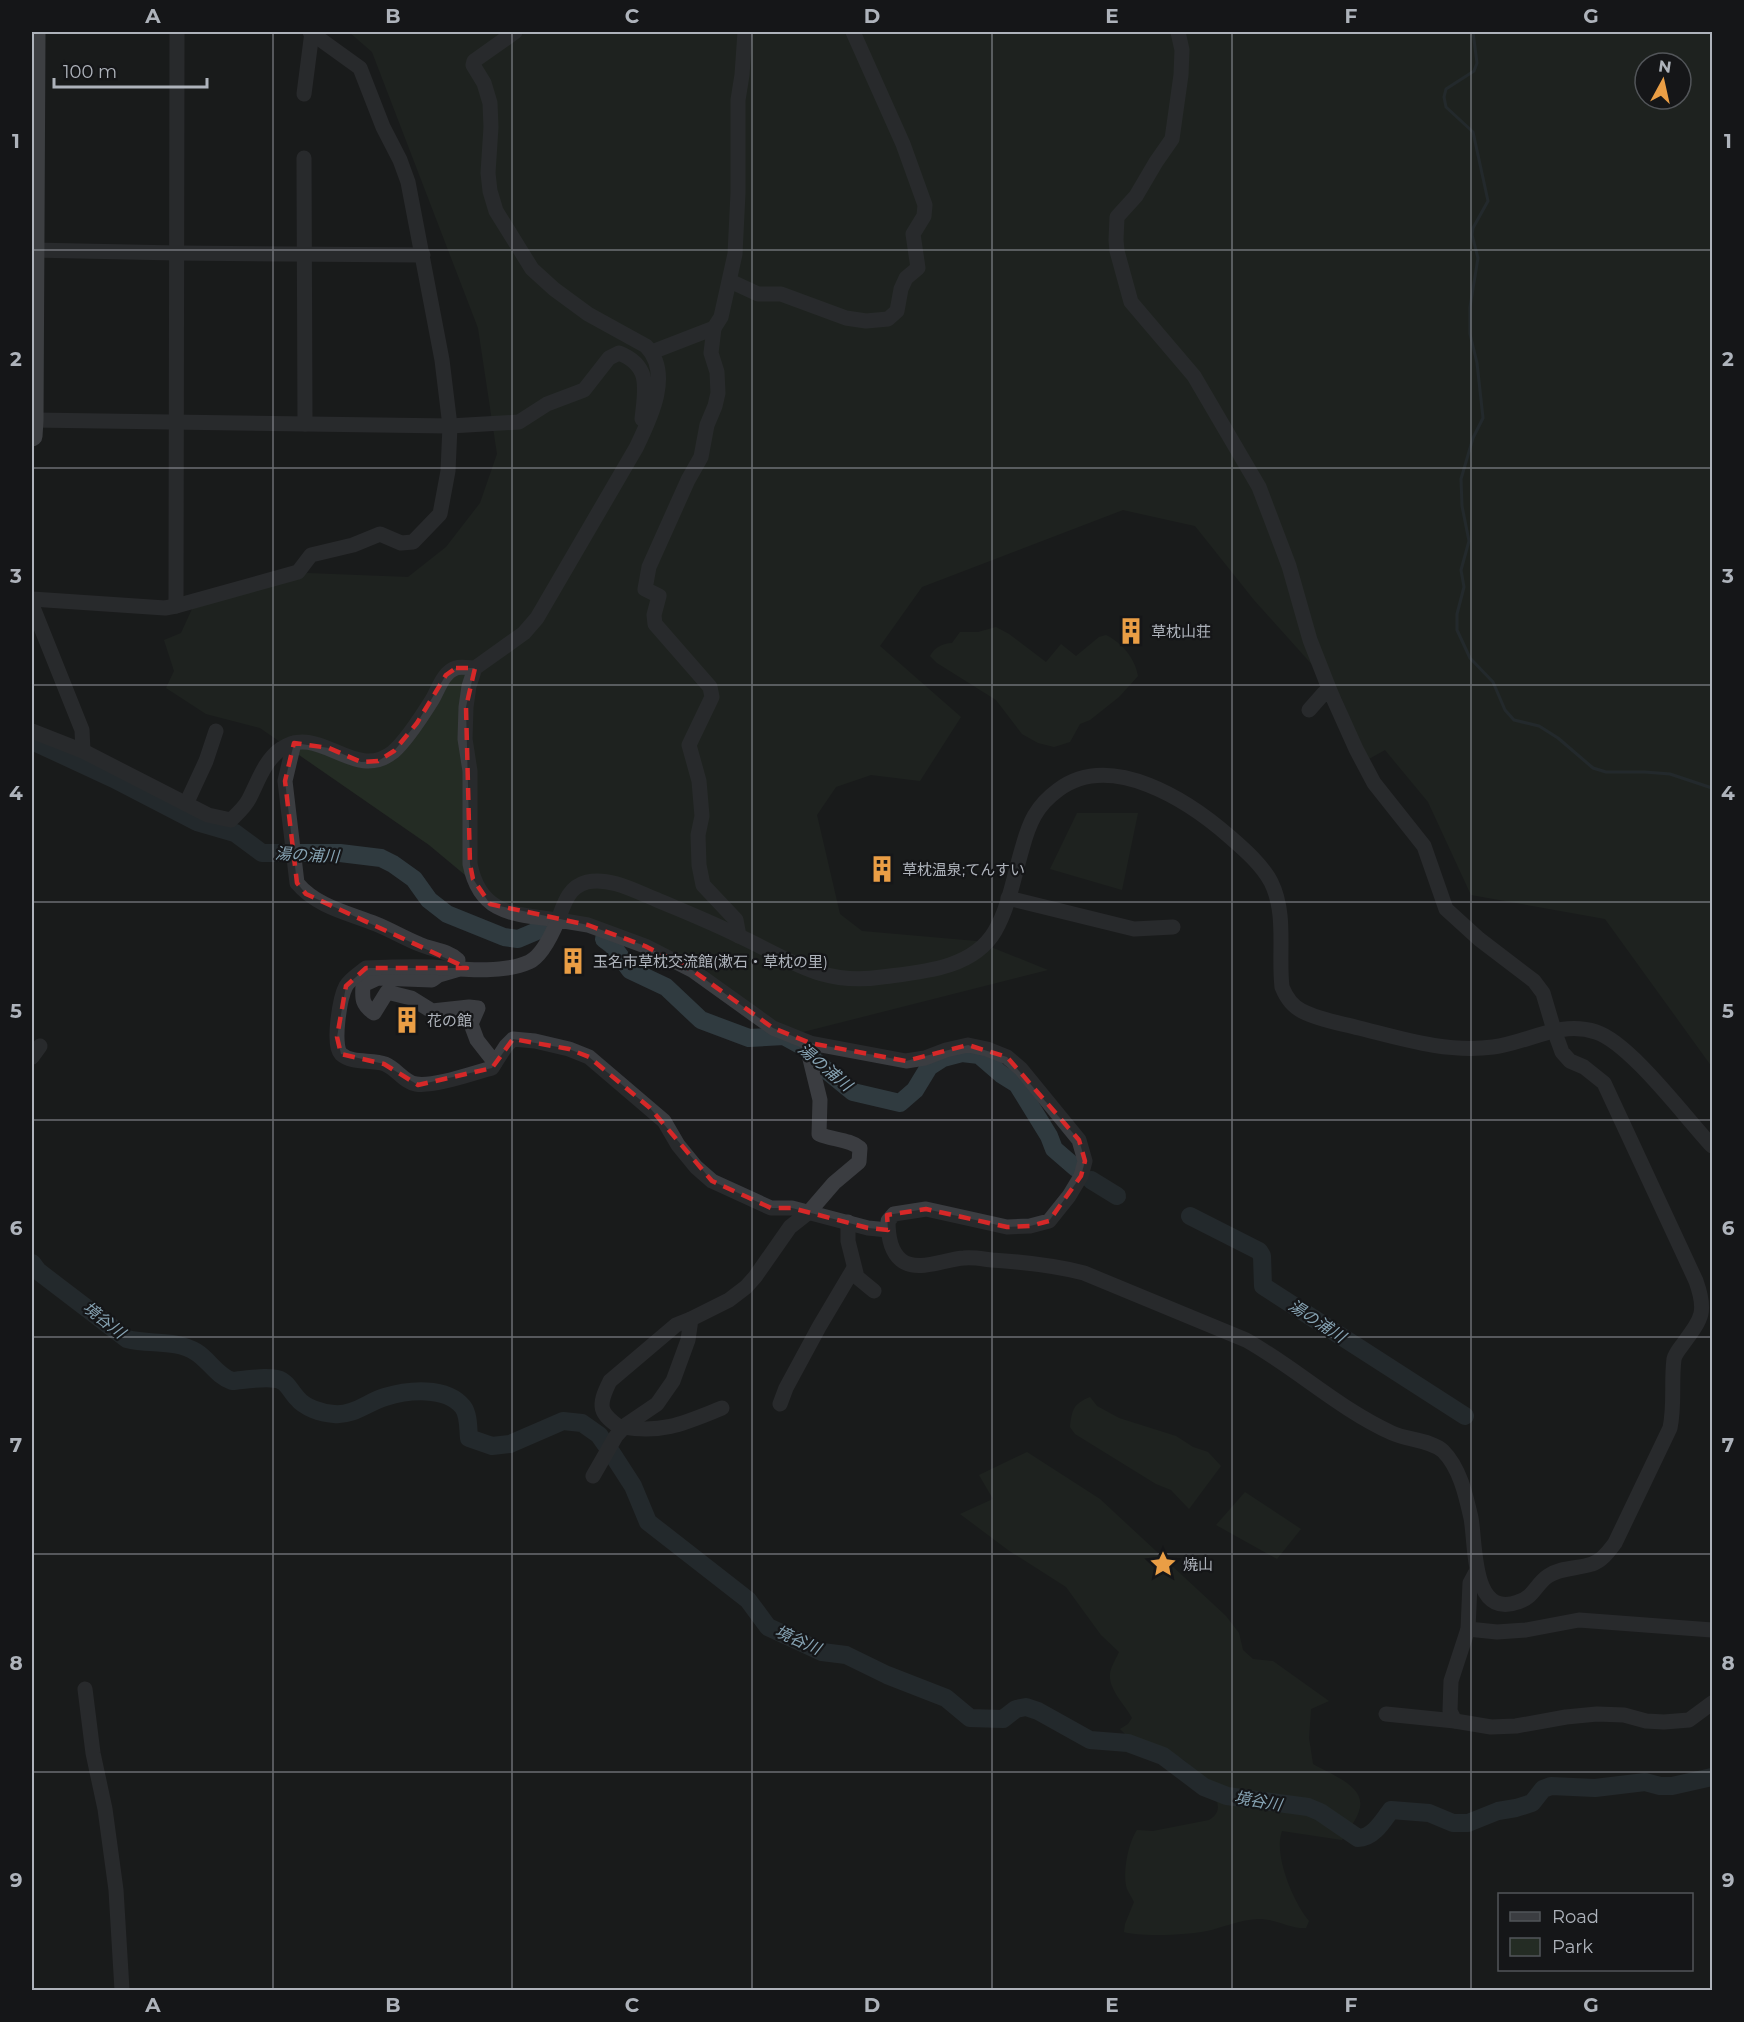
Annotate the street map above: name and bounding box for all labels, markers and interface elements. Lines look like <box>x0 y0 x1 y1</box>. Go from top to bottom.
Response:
text: A <box>144 4 161 28</box>
text: B <box>385 4 401 28</box>
text: C <box>625 4 640 28</box>
text: D <box>864 4 880 28</box>
text: E <box>1105 4 1119 28</box>
text: F <box>1345 4 1358 28</box>
text: G <box>1583 4 1599 28</box>
scale bar <box>54 51 207 89</box>
north arrow <box>1633 51 1693 111</box>
text: N <box>1657 56 1673 77</box>
text: 100 m <box>63 61 117 83</box>
text: 1 <box>12 129 20 153</box>
text: 1 <box>1724 129 1732 153</box>
text: 2 <box>10 347 22 371</box>
text: 2 <box>1722 347 1734 371</box>
text: 3 <box>9 564 22 588</box>
text: 3 <box>1721 564 1734 588</box>
building icon: 草枕山荘 <box>1116 616 1146 646</box>
place label: 草枕山荘 <box>1151 622 1211 641</box>
text: 4 <box>9 781 23 805</box>
text: 4 <box>1721 781 1735 805</box>
water label: 湯の浦川 <box>275 844 341 866</box>
building icon: 草枕温泉;てんすい <box>867 854 897 884</box>
place label: 草枕温泉;てんすい <box>902 860 1025 879</box>
building icon: 玉名市草枕交流館(漱石・草枕の里) <box>558 946 588 976</box>
place label: 玉名市草枕交流館(漱石・草枕の里) <box>593 952 828 971</box>
text: 5 <box>10 999 22 1023</box>
text: 5 <box>1722 999 1734 1023</box>
building icon: 花の館 <box>392 1005 422 1035</box>
place label: 花の館 <box>427 1011 472 1030</box>
water label: 湯の浦川 <box>794 1039 857 1096</box>
text: 6 <box>10 1216 23 1240</box>
text: 6 <box>1722 1216 1735 1240</box>
water label: 湯の浦川 <box>1285 1296 1351 1347</box>
water label: 境谷川 <box>79 1298 130 1343</box>
text: 7 <box>10 1433 22 1457</box>
text: 7 <box>1722 1433 1734 1457</box>
place icon: 焼山 <box>1148 1549 1178 1579</box>
place label: 焼山 <box>1183 1555 1213 1574</box>
water label: 境谷川 <box>772 1622 826 1659</box>
text: 8 <box>9 1651 23 1675</box>
text: 8 <box>1721 1651 1735 1675</box>
water label: 境谷川 <box>1233 1787 1285 1815</box>
text: 9 <box>10 1868 22 1892</box>
text: 9 <box>1722 1868 1734 1892</box>
legend <box>1498 1893 1693 1971</box>
text: Road <box>1552 1906 1599 1928</box>
text: Park <box>1552 1936 1593 1958</box>
text: A <box>144 1993 161 2017</box>
text: B <box>385 1993 401 2017</box>
text: C <box>625 1993 640 2017</box>
text: D <box>864 1993 880 2017</box>
text: E <box>1105 1993 1119 2017</box>
text: F <box>1345 1993 1358 2017</box>
text: G <box>1583 1993 1599 2017</box>

